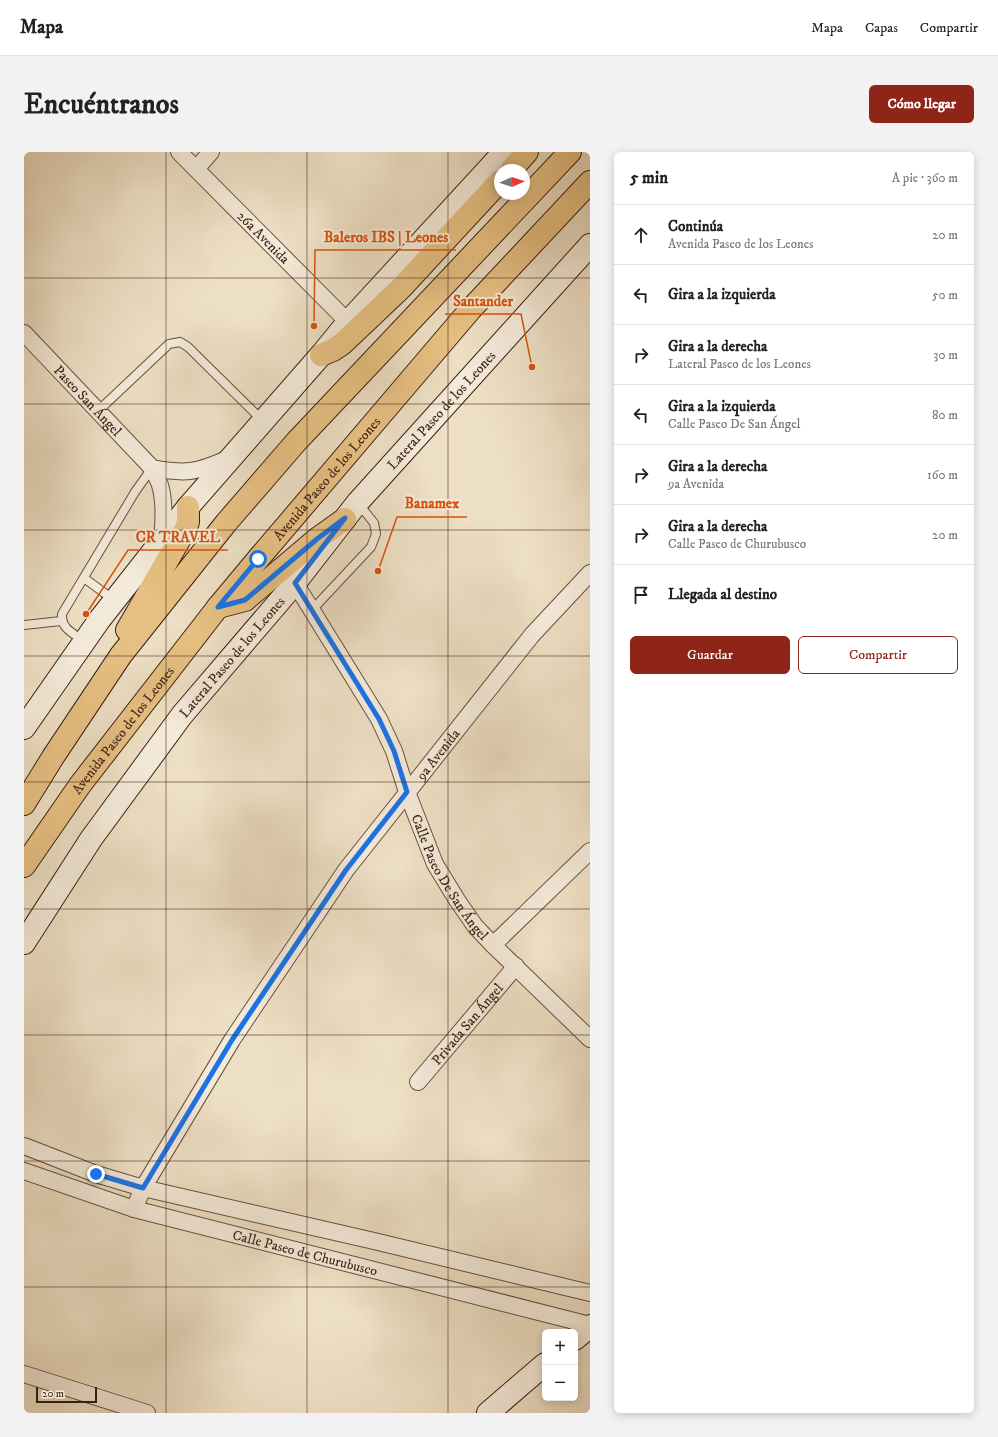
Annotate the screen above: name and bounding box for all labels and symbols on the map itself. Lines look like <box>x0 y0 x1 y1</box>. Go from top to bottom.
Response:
north arrow <box>494 164 530 200</box>
street label: 26a Avenida <box>233 207 293 268</box>
callout: Baleros IBS | Leones <box>315 223 456 250</box>
text: Baleros IBS | Leones <box>324 228 448 247</box>
callout: Santander <box>445 287 521 314</box>
text: Santander <box>453 292 514 311</box>
street label: Lateral Paseo de los Leones <box>384 347 500 474</box>
street label: Paseo San Ángel <box>49 362 126 441</box>
street label: Avenida Paseo de los Leones <box>270 413 385 545</box>
callout: Banamex <box>397 490 467 517</box>
text: Banamex <box>405 494 460 513</box>
callout: CR TRAVEL <box>128 523 228 550</box>
text: CR TRAVEL <box>136 528 220 547</box>
route start <box>249 550 267 568</box>
street label: Lateral Paseo de los Leones <box>176 593 290 722</box>
street label: Avenida Paseo de los Leones <box>68 663 179 798</box>
street label: 9a Avenida <box>412 725 464 785</box>
street label: Calle Paseo De San Ángel <box>407 812 492 945</box>
street label: Privada San Ángel <box>428 979 508 1069</box>
route end <box>87 1165 105 1183</box>
street label: Calle Paseo de Churubusco <box>231 1226 379 1281</box>
scale bar <box>36 1385 97 1404</box>

